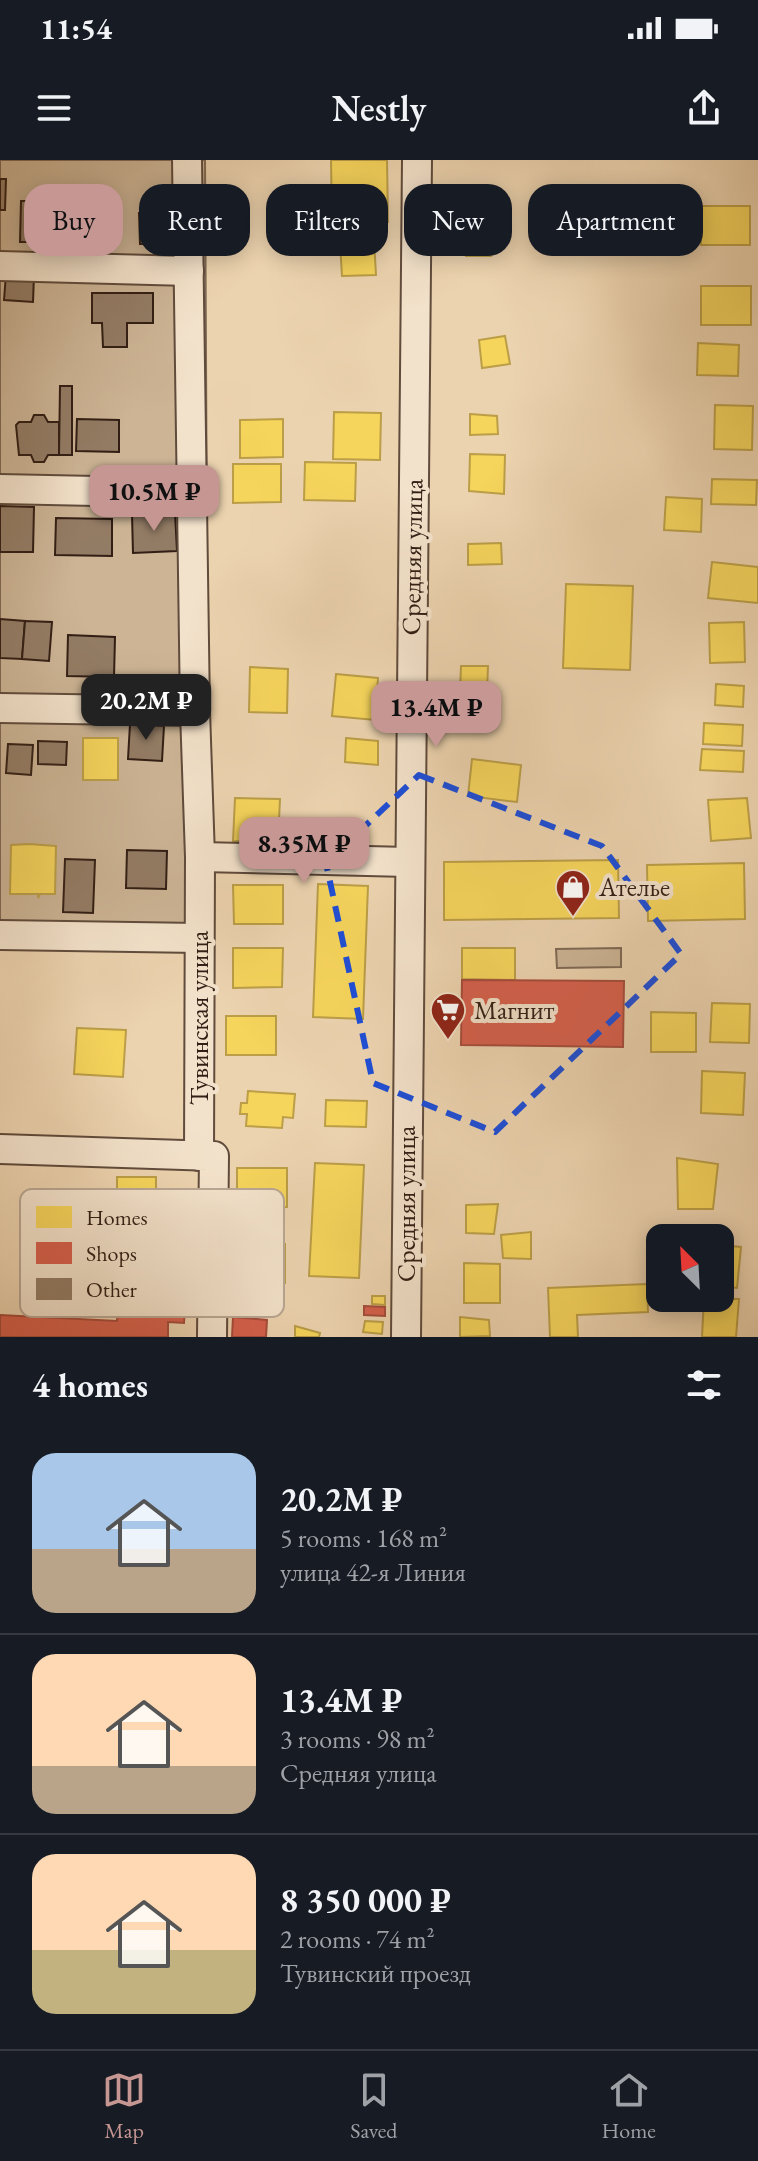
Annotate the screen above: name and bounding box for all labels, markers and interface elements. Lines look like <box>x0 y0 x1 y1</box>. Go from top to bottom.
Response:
text: 11:54 <box>40 9 112 48</box>
text: Nestly <box>332 85 426 132</box>
icon: menu <box>32 86 76 130</box>
icon: share <box>682 86 726 130</box>
chip: Buy <box>24 184 123 256</box>
chip: Rent <box>139 184 250 256</box>
chip: Filters <box>266 184 388 256</box>
chip: New <box>404 184 512 256</box>
chip: Apartment <box>528 184 703 256</box>
pin: 10.5M ₽ <box>80 465 228 533</box>
text: 10.5M ₽ <box>107 474 201 508</box>
street label: Средняя улица <box>394 478 430 636</box>
pin: 20.2M ₽ <box>72 674 220 742</box>
pin: 13.4M ₽ <box>362 681 510 749</box>
text: 20.2M ₽ <box>99 683 193 717</box>
text: 13.4M ₽ <box>389 690 483 724</box>
pin: 8.35M ₽ <box>230 817 378 885</box>
text: 8.35M ₽ <box>257 826 351 860</box>
shop icon: Ателье <box>554 868 592 918</box>
place label: Ателье <box>598 870 670 904</box>
street label: Тувинская улица <box>182 930 216 1105</box>
supermarket icon: Магнит <box>429 991 467 1041</box>
place label: Магнит <box>474 993 555 1027</box>
street label: Средняя улица <box>389 1125 423 1282</box>
legend <box>20 1189 284 1317</box>
text: Homes <box>86 1203 148 1232</box>
north arrow <box>646 1224 734 1312</box>
map controls <box>646 1224 734 1312</box>
text: Shops <box>86 1239 137 1268</box>
text: Other <box>86 1275 138 1304</box>
text: 4 homes <box>32 1363 148 1407</box>
icon: filters <box>682 1363 726 1407</box>
text: 20.2M ₽ <box>280 1477 403 1521</box>
icon: home <box>96 1485 192 1581</box>
text: 5 rooms · 168 m² <box>280 1521 447 1555</box>
text: улица 42-я Линия <box>280 1555 466 1589</box>
text: 13.4M ₽ <box>280 1678 403 1722</box>
icon: home <box>96 1686 192 1782</box>
text: 3 rooms · 98 m² <box>280 1722 435 1756</box>
text: Средняя улица <box>280 1756 437 1790</box>
text: 8 350 000 ₽ <box>280 1878 451 1922</box>
icon: home <box>96 1886 192 1982</box>
text: 2 rooms · 74 m² <box>280 1922 435 1956</box>
text: Тувинский проезд <box>280 1956 471 1990</box>
tab: Map <box>102 2068 146 2145</box>
tab: Saved <box>350 2068 397 2145</box>
tab: Home <box>602 2068 656 2145</box>

